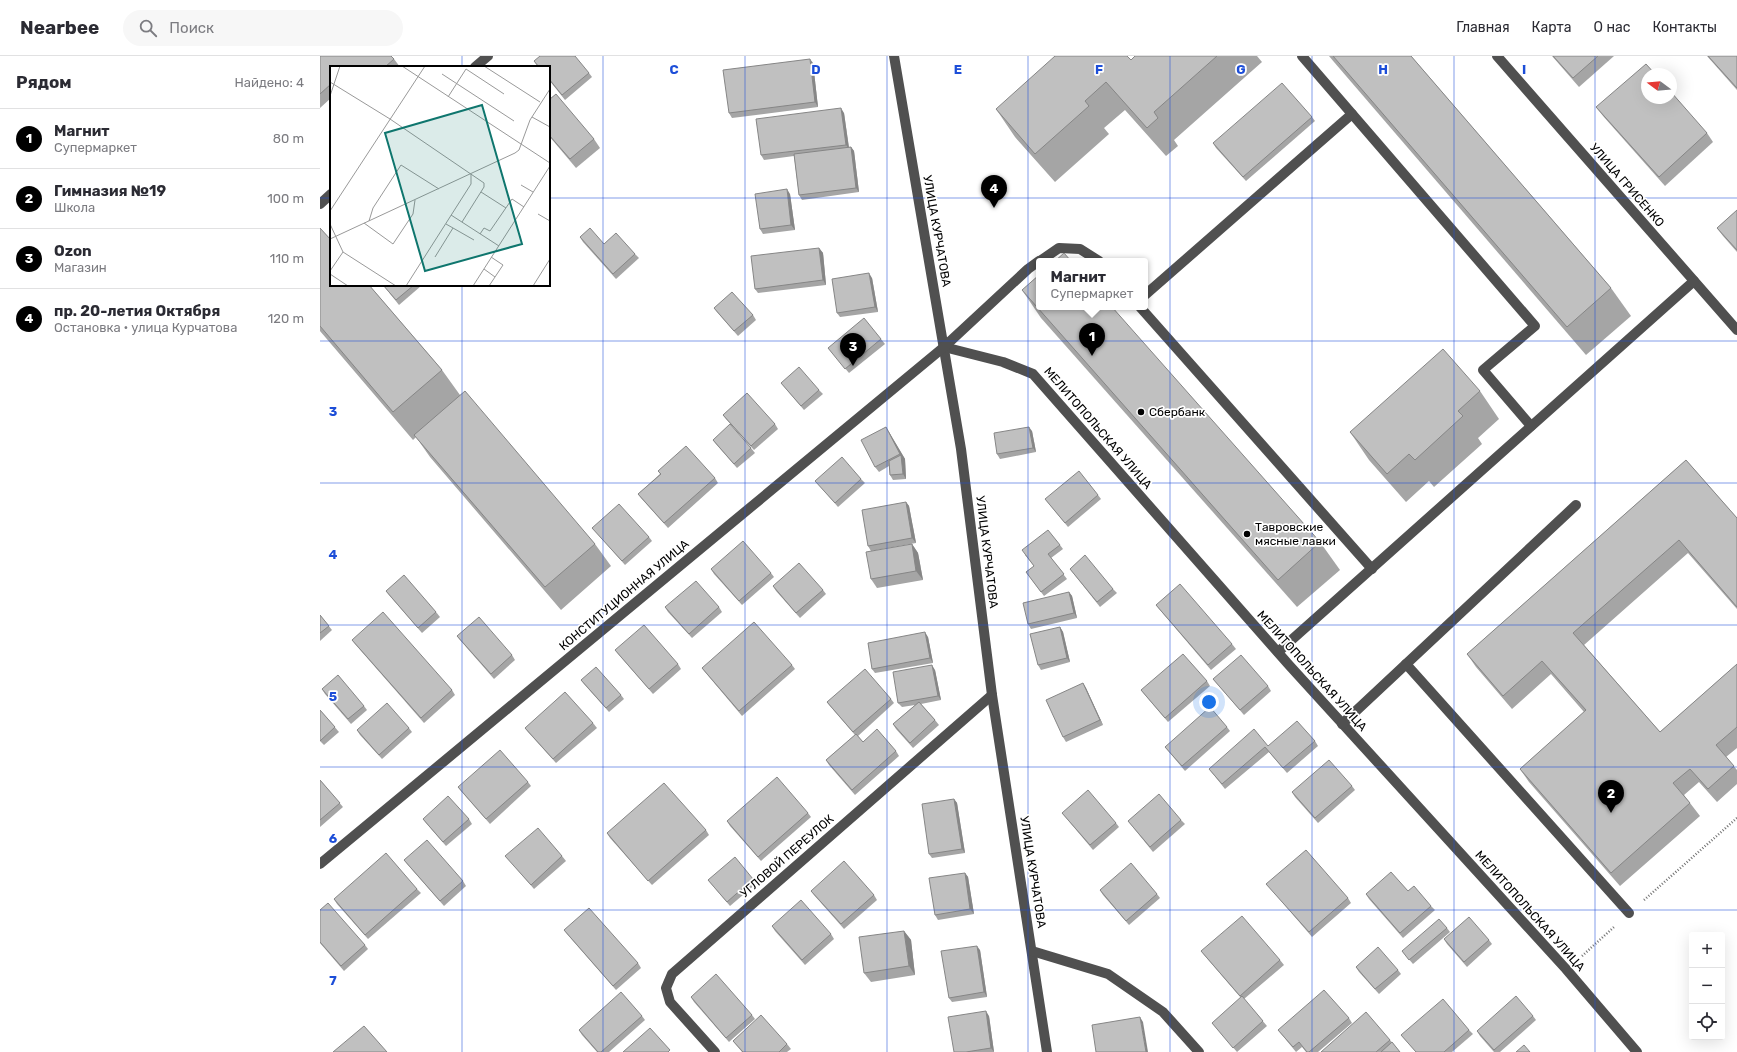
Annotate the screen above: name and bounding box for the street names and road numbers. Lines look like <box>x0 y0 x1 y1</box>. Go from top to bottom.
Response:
street label: УЛИЦА ГРИСЕНКО <box>1587 140 1667 230</box>
street label: УЛИЦА КУРЧАТОВА <box>920 174 954 288</box>
street label: МЕЛИТОПОЛЬСКАЯ УЛИЦА <box>1041 364 1155 492</box>
street label: УЛИЦА КУРЧАТОВА <box>973 495 1001 609</box>
street label: КОНСТИТУЦИОННАЯ УЛИЦА <box>556 537 692 653</box>
street label: МЕЛИТОПОЛЬСКАЯ УЛИЦА <box>1254 608 1370 734</box>
street label: УГЛОВОЙ ПЕРЕУЛОК <box>737 811 837 900</box>
street label: УЛИЦА КУРЧАТОВА <box>1017 815 1049 929</box>
street label: МЕЛИТОПОЛЬСКАЯ УЛИЦА <box>1472 848 1588 974</box>

